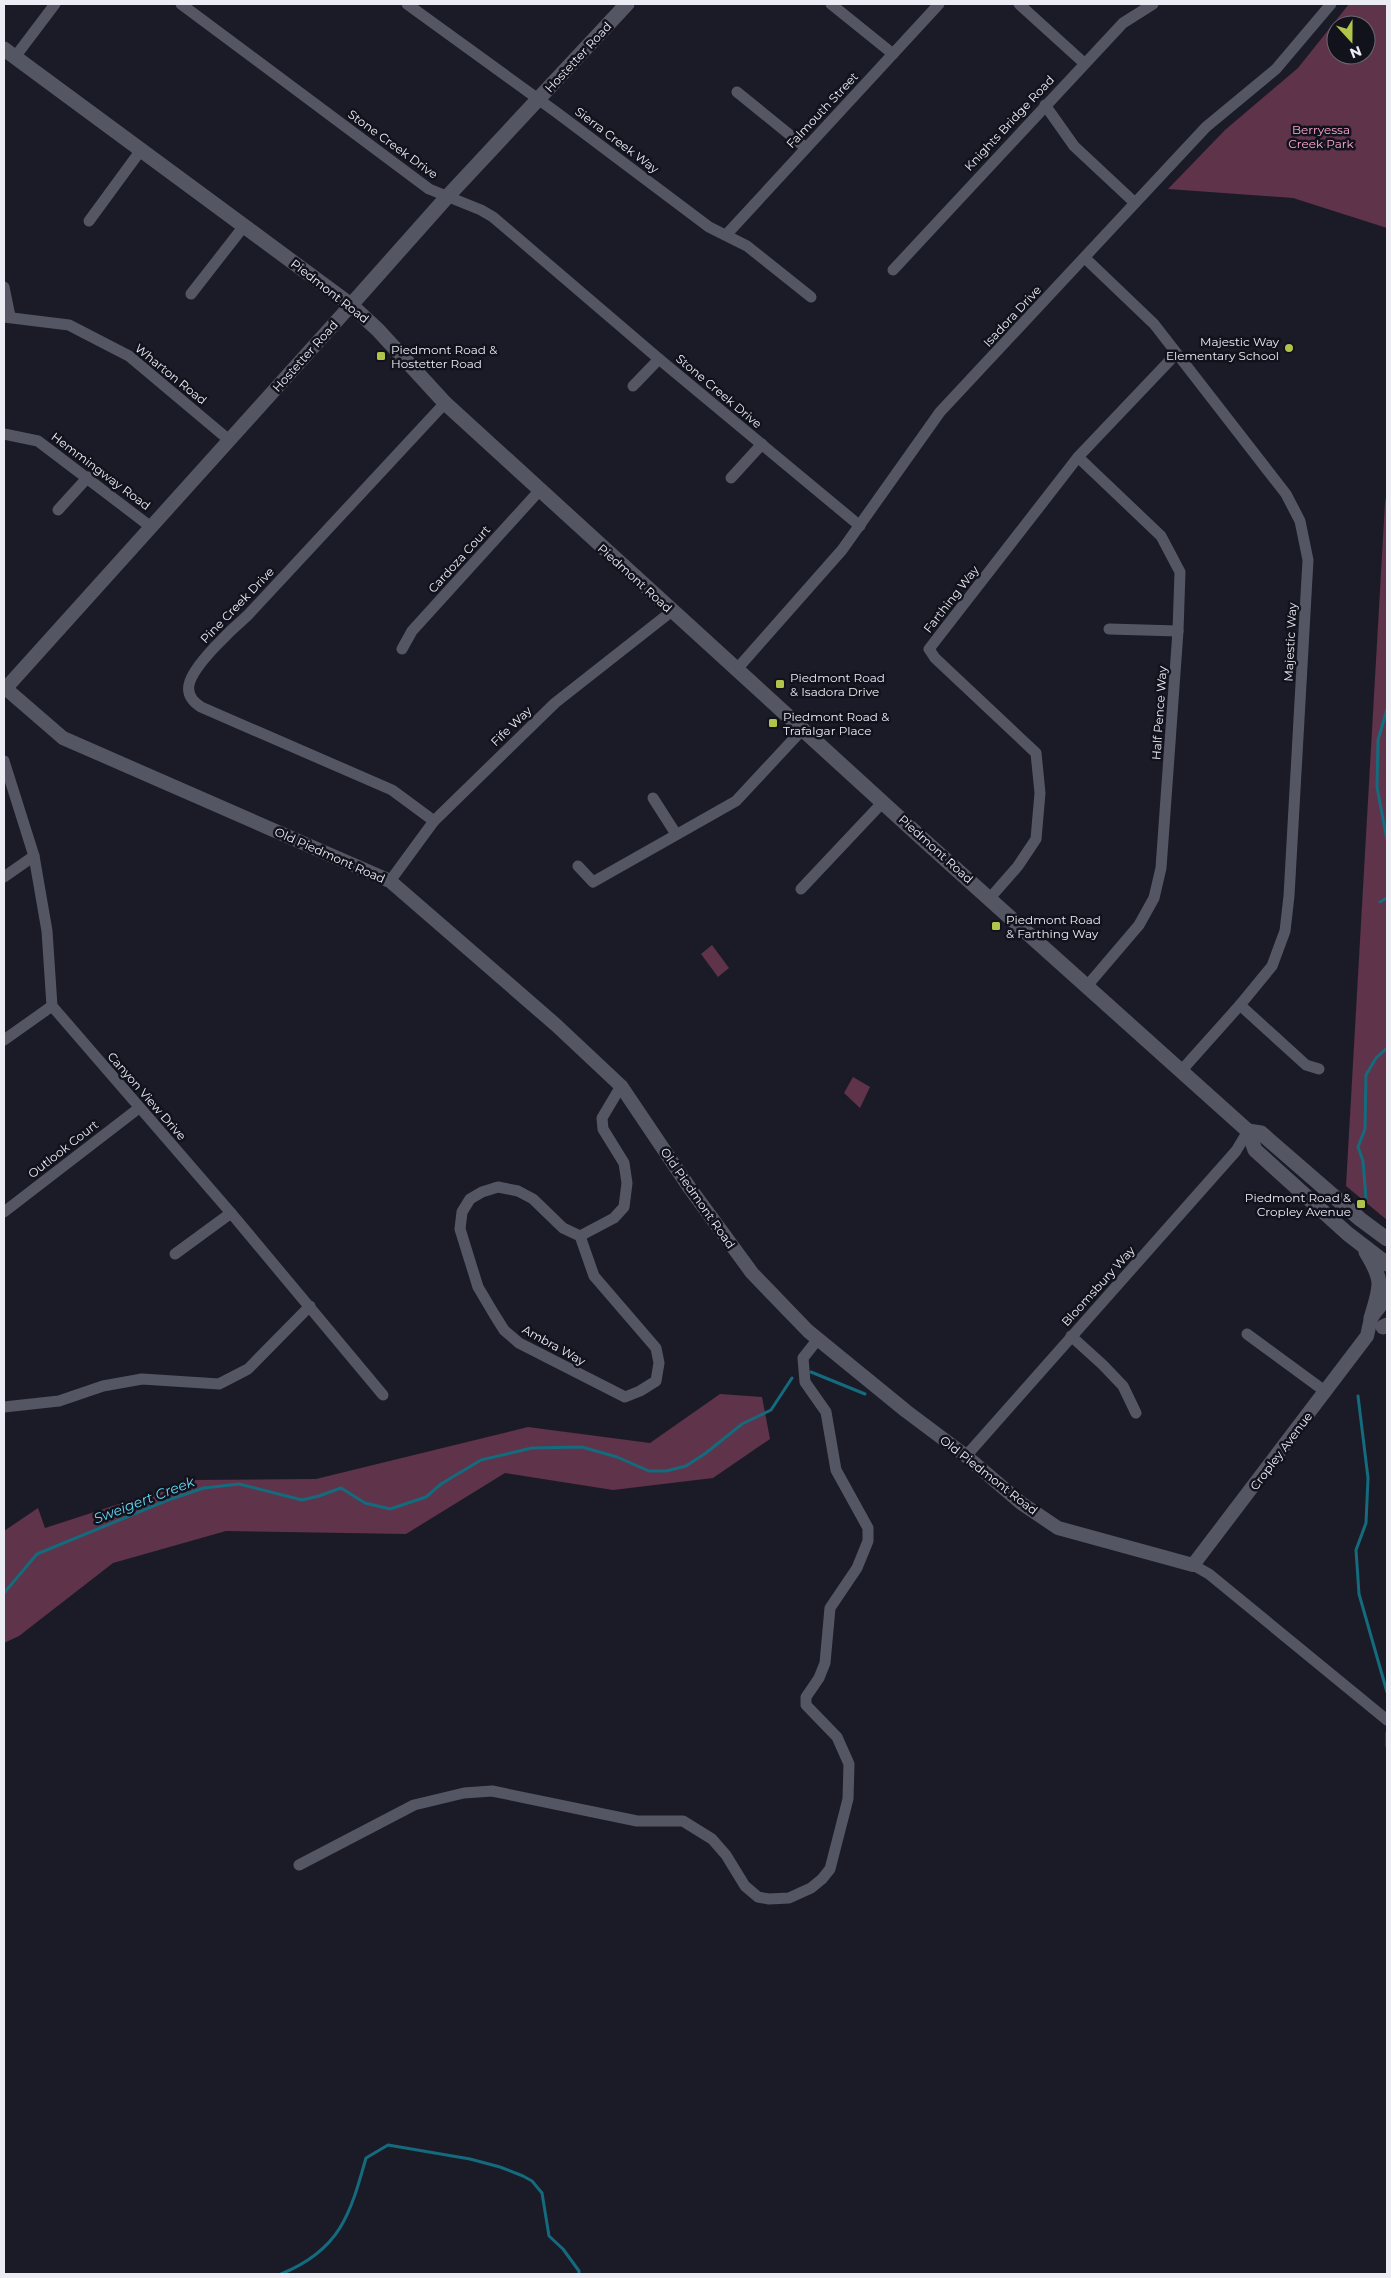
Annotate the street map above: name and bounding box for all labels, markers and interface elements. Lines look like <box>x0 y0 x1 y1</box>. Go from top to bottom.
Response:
north arrow <box>1326 15 1376 65</box>
street label: Hostetter Road <box>541 19 615 95</box>
text: N <box>1347 42 1364 63</box>
street label: Falmouth Street <box>783 69 861 151</box>
street label: Knights Bridge Road <box>961 72 1057 174</box>
street label: Sierra Creek Way <box>572 104 662 177</box>
street label: Stone Creek Drive <box>345 106 441 182</box>
park label: Berryessa Creek Park <box>1288 122 1355 151</box>
street label: Piedmont Road <box>288 256 372 326</box>
street label: Isadora Drive <box>980 282 1044 350</box>
street label: Hostetter Road <box>269 317 341 395</box>
place label: Majestic Way Elementary School <box>1166 334 1279 363</box>
street label: Wharton Road <box>132 340 210 408</box>
place label: Piedmont Road & Hostetter Road <box>391 342 497 371</box>
marker: Majestic Way Elementary School <box>1283 342 1295 354</box>
marker: Piedmont Road & Hostetter Road <box>375 350 387 362</box>
street label: Stone Creek Drive <box>673 351 765 431</box>
street label: Hemmingway Road <box>48 429 154 513</box>
street label: Cardoza Court <box>425 522 493 596</box>
street label: Piedmont Road <box>595 541 675 615</box>
street label: Farthing Way <box>920 562 982 636</box>
street label: Pine Creek Drive <box>197 564 277 646</box>
street label: Majestic Way <box>1280 602 1300 682</box>
street label: Half Pence Way <box>1148 665 1170 760</box>
place label: Piedmont Road & Isadora Drive <box>790 670 885 699</box>
marker: Piedmont Road & Isadora Drive <box>774 678 786 690</box>
street label: Fife Way <box>487 702 535 749</box>
place label: Piedmont Road & Trafalgar Place <box>783 709 889 738</box>
marker: Piedmont Road & Trafalgar Place <box>767 717 779 729</box>
street label: Piedmont Road <box>896 812 976 886</box>
street label: Old Piedmont Road <box>272 824 388 886</box>
place label: Piedmont Road & Farthing Way <box>1006 912 1101 941</box>
marker: Piedmont Road & Farthing Way <box>990 920 1002 932</box>
street label: Canyon View Drive <box>105 1049 189 1143</box>
street label: Outlook Court <box>25 1117 101 1181</box>
street label: Old Piedmont Road <box>658 1145 738 1251</box>
place label: Piedmont Road & Cropley Avenue <box>1245 1190 1351 1219</box>
marker: Piedmont Road & Cropley Avenue <box>1355 1198 1367 1210</box>
street label: Bloomsbury Way <box>1058 1243 1138 1329</box>
street label: Ambra Way <box>520 1321 589 1369</box>
street label: Cropley Avenue <box>1247 1409 1315 1493</box>
street label: Old Piedmont Road <box>937 1432 1041 1518</box>
water label: Sweigert Creek <box>91 1472 198 1528</box>

